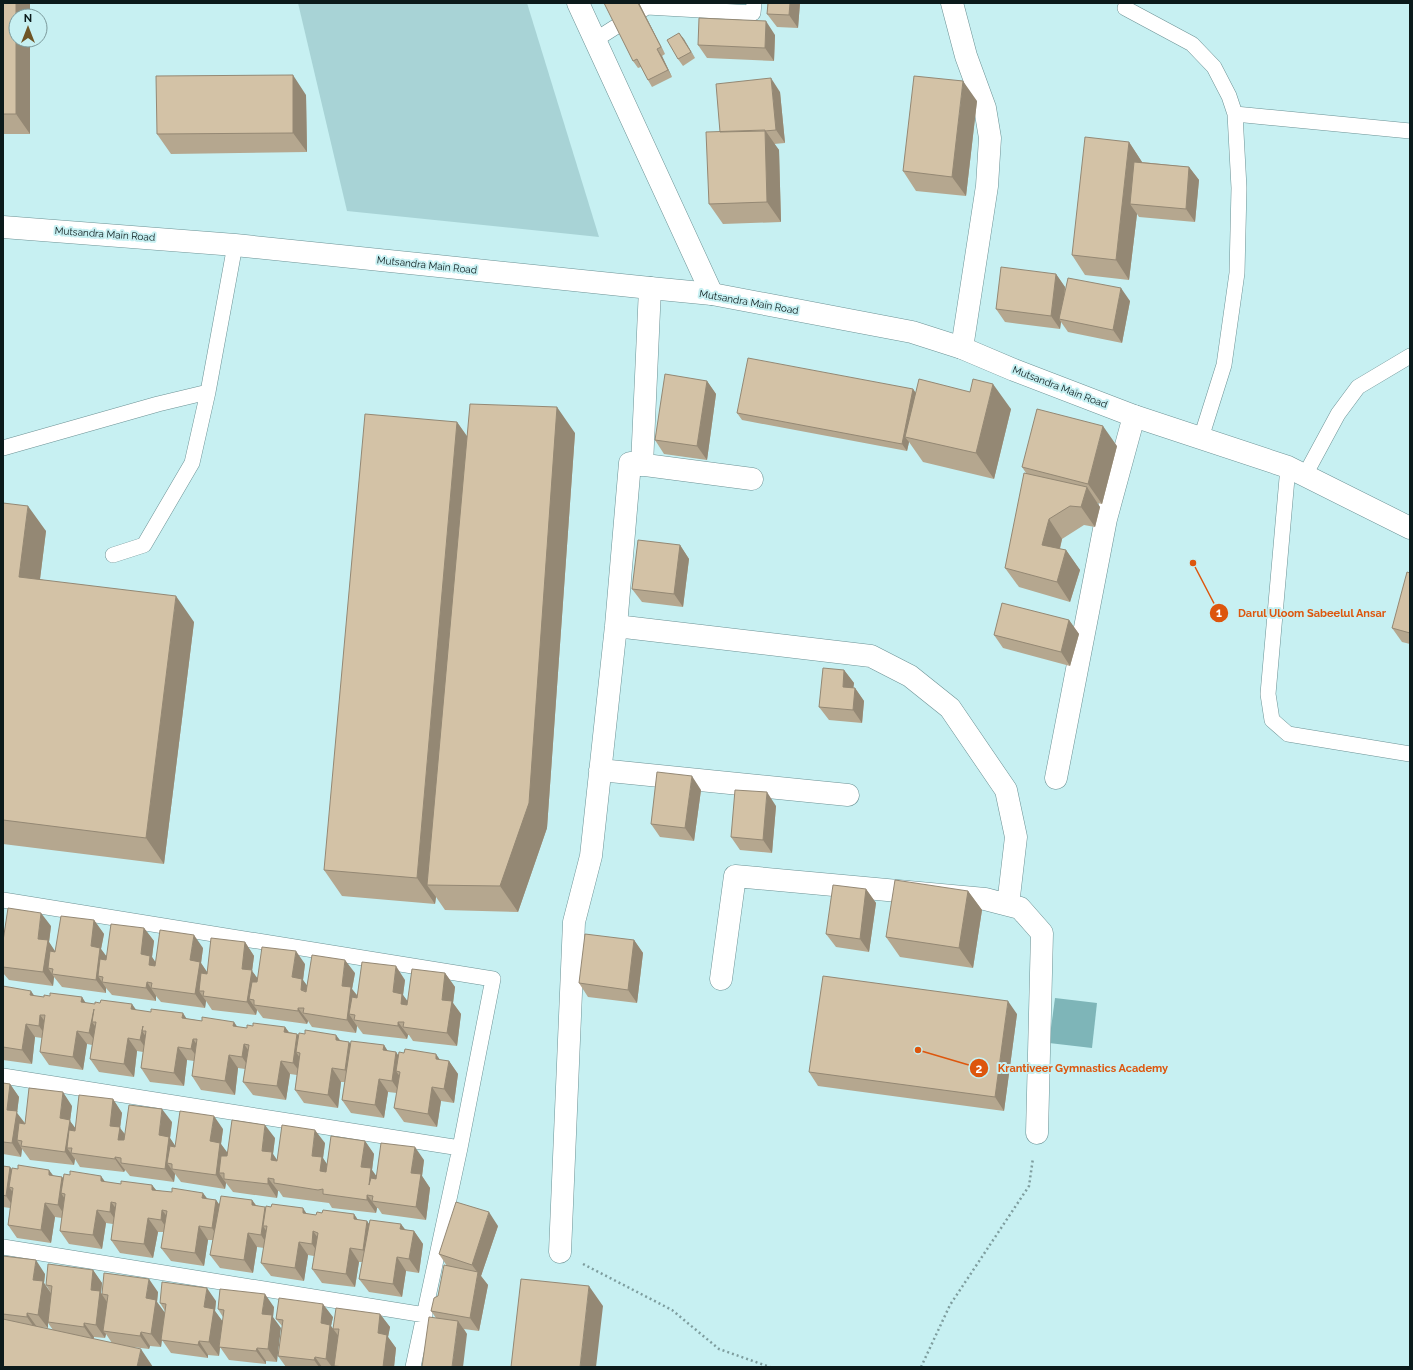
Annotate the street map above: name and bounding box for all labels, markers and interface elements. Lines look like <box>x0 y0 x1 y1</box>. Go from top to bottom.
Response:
north arrow <box>8 8 48 48</box>
text: N <box>24 12 32 25</box>
street label: Mutsandra Main Road <box>54 225 156 243</box>
street label: Mutsandra Main Road <box>376 254 478 276</box>
street label: Mutsandra Main Road <box>699 288 799 316</box>
street label: Mutsandra Main Road <box>1011 364 1109 410</box>
callout: Darul Uloom Sabeelul Ansar <box>1209 602 1394 625</box>
text: 1 <box>1216 606 1222 620</box>
text: Darul Uloom Sabeelul Ansar <box>1238 607 1387 620</box>
callout: Krantiveer Gymnastics Academy <box>969 1057 1176 1080</box>
text: 2 <box>976 1062 983 1076</box>
text: Krantiveer Gymnastics Academy <box>998 1062 1168 1075</box>

